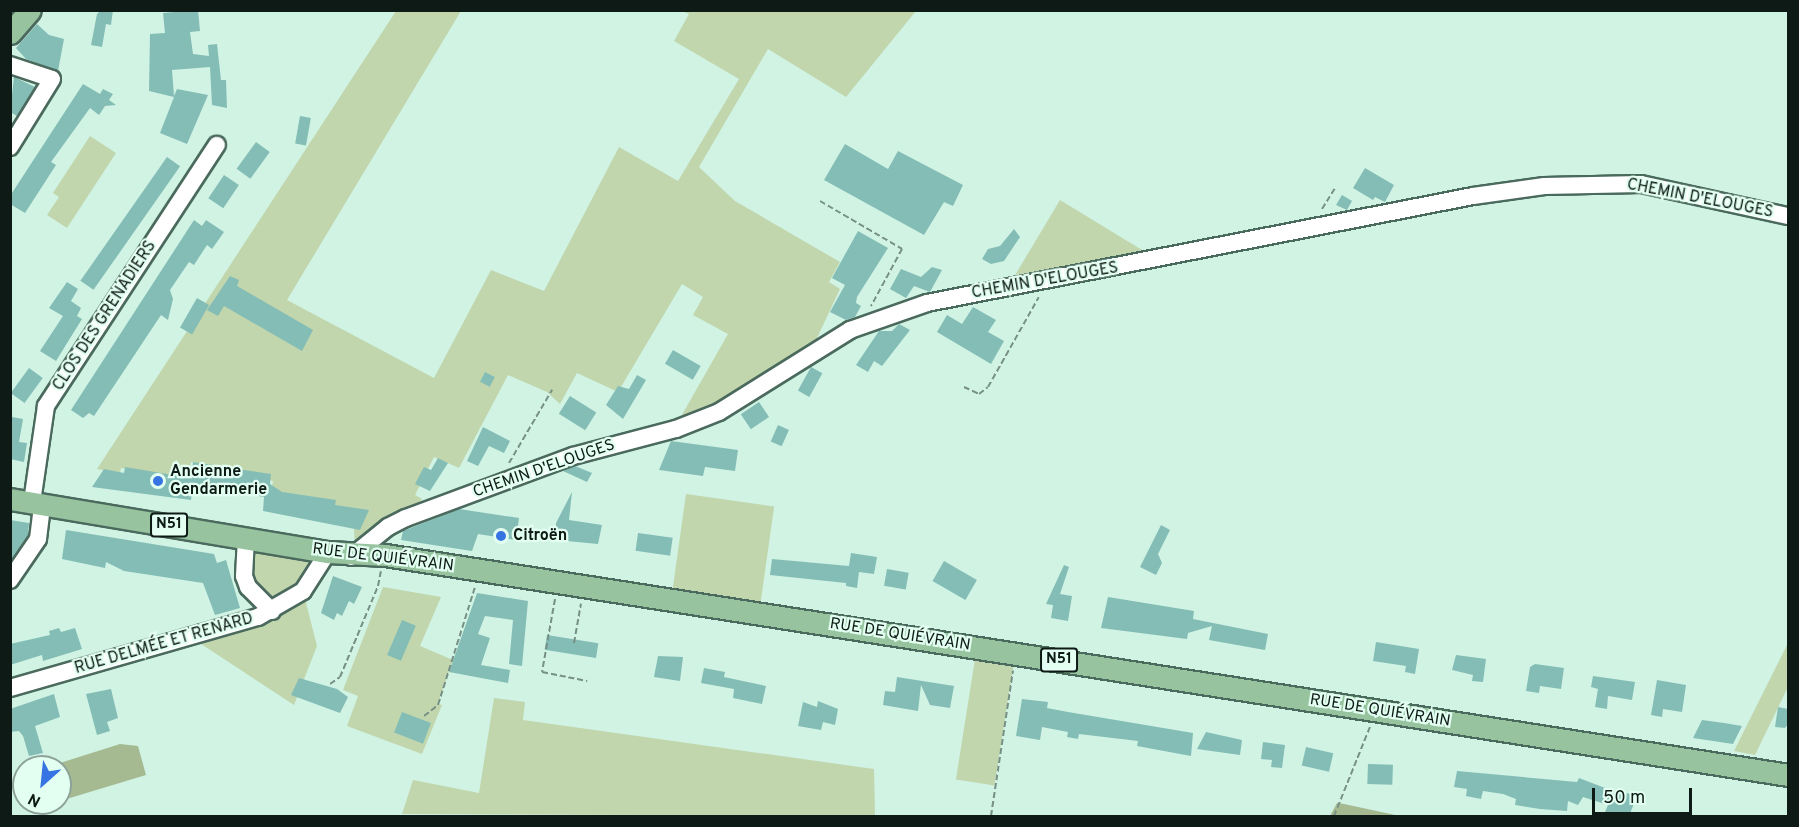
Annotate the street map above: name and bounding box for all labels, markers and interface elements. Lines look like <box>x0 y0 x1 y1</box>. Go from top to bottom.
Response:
street label: CHEMIN D'ELOUGES <box>1625 175 1775 223</box>
street label: CLOS DES GRENADIERS <box>49 237 161 395</box>
street label: CHEMIN D'ELOUGES <box>970 259 1120 303</box>
street label: CHEMIN D'ELOUGES <box>471 436 617 502</box>
place label: Ancienne Gendarmerie <box>170 462 267 500</box>
marker: Ancienne Gendarmerie <box>151 474 165 488</box>
road number: N51 <box>150 513 188 537</box>
place label: Citroën <box>513 526 567 546</box>
marker: Citroën <box>494 529 508 543</box>
street label: RUE DE QUIÉVRAIN <box>311 540 455 576</box>
street label: RUE DELMÉE ET RENARD <box>72 609 256 679</box>
street label: RUE DE QUIÉVRAIN <box>828 614 972 656</box>
road number: N51 <box>1040 648 1078 672</box>
street label: RUE DE QUIÉVRAIN <box>1308 690 1452 732</box>
north arrow <box>12 755 72 815</box>
scale bar <box>1595 776 1696 814</box>
text: 50 m <box>1603 787 1645 810</box>
text: N <box>25 788 44 811</box>

